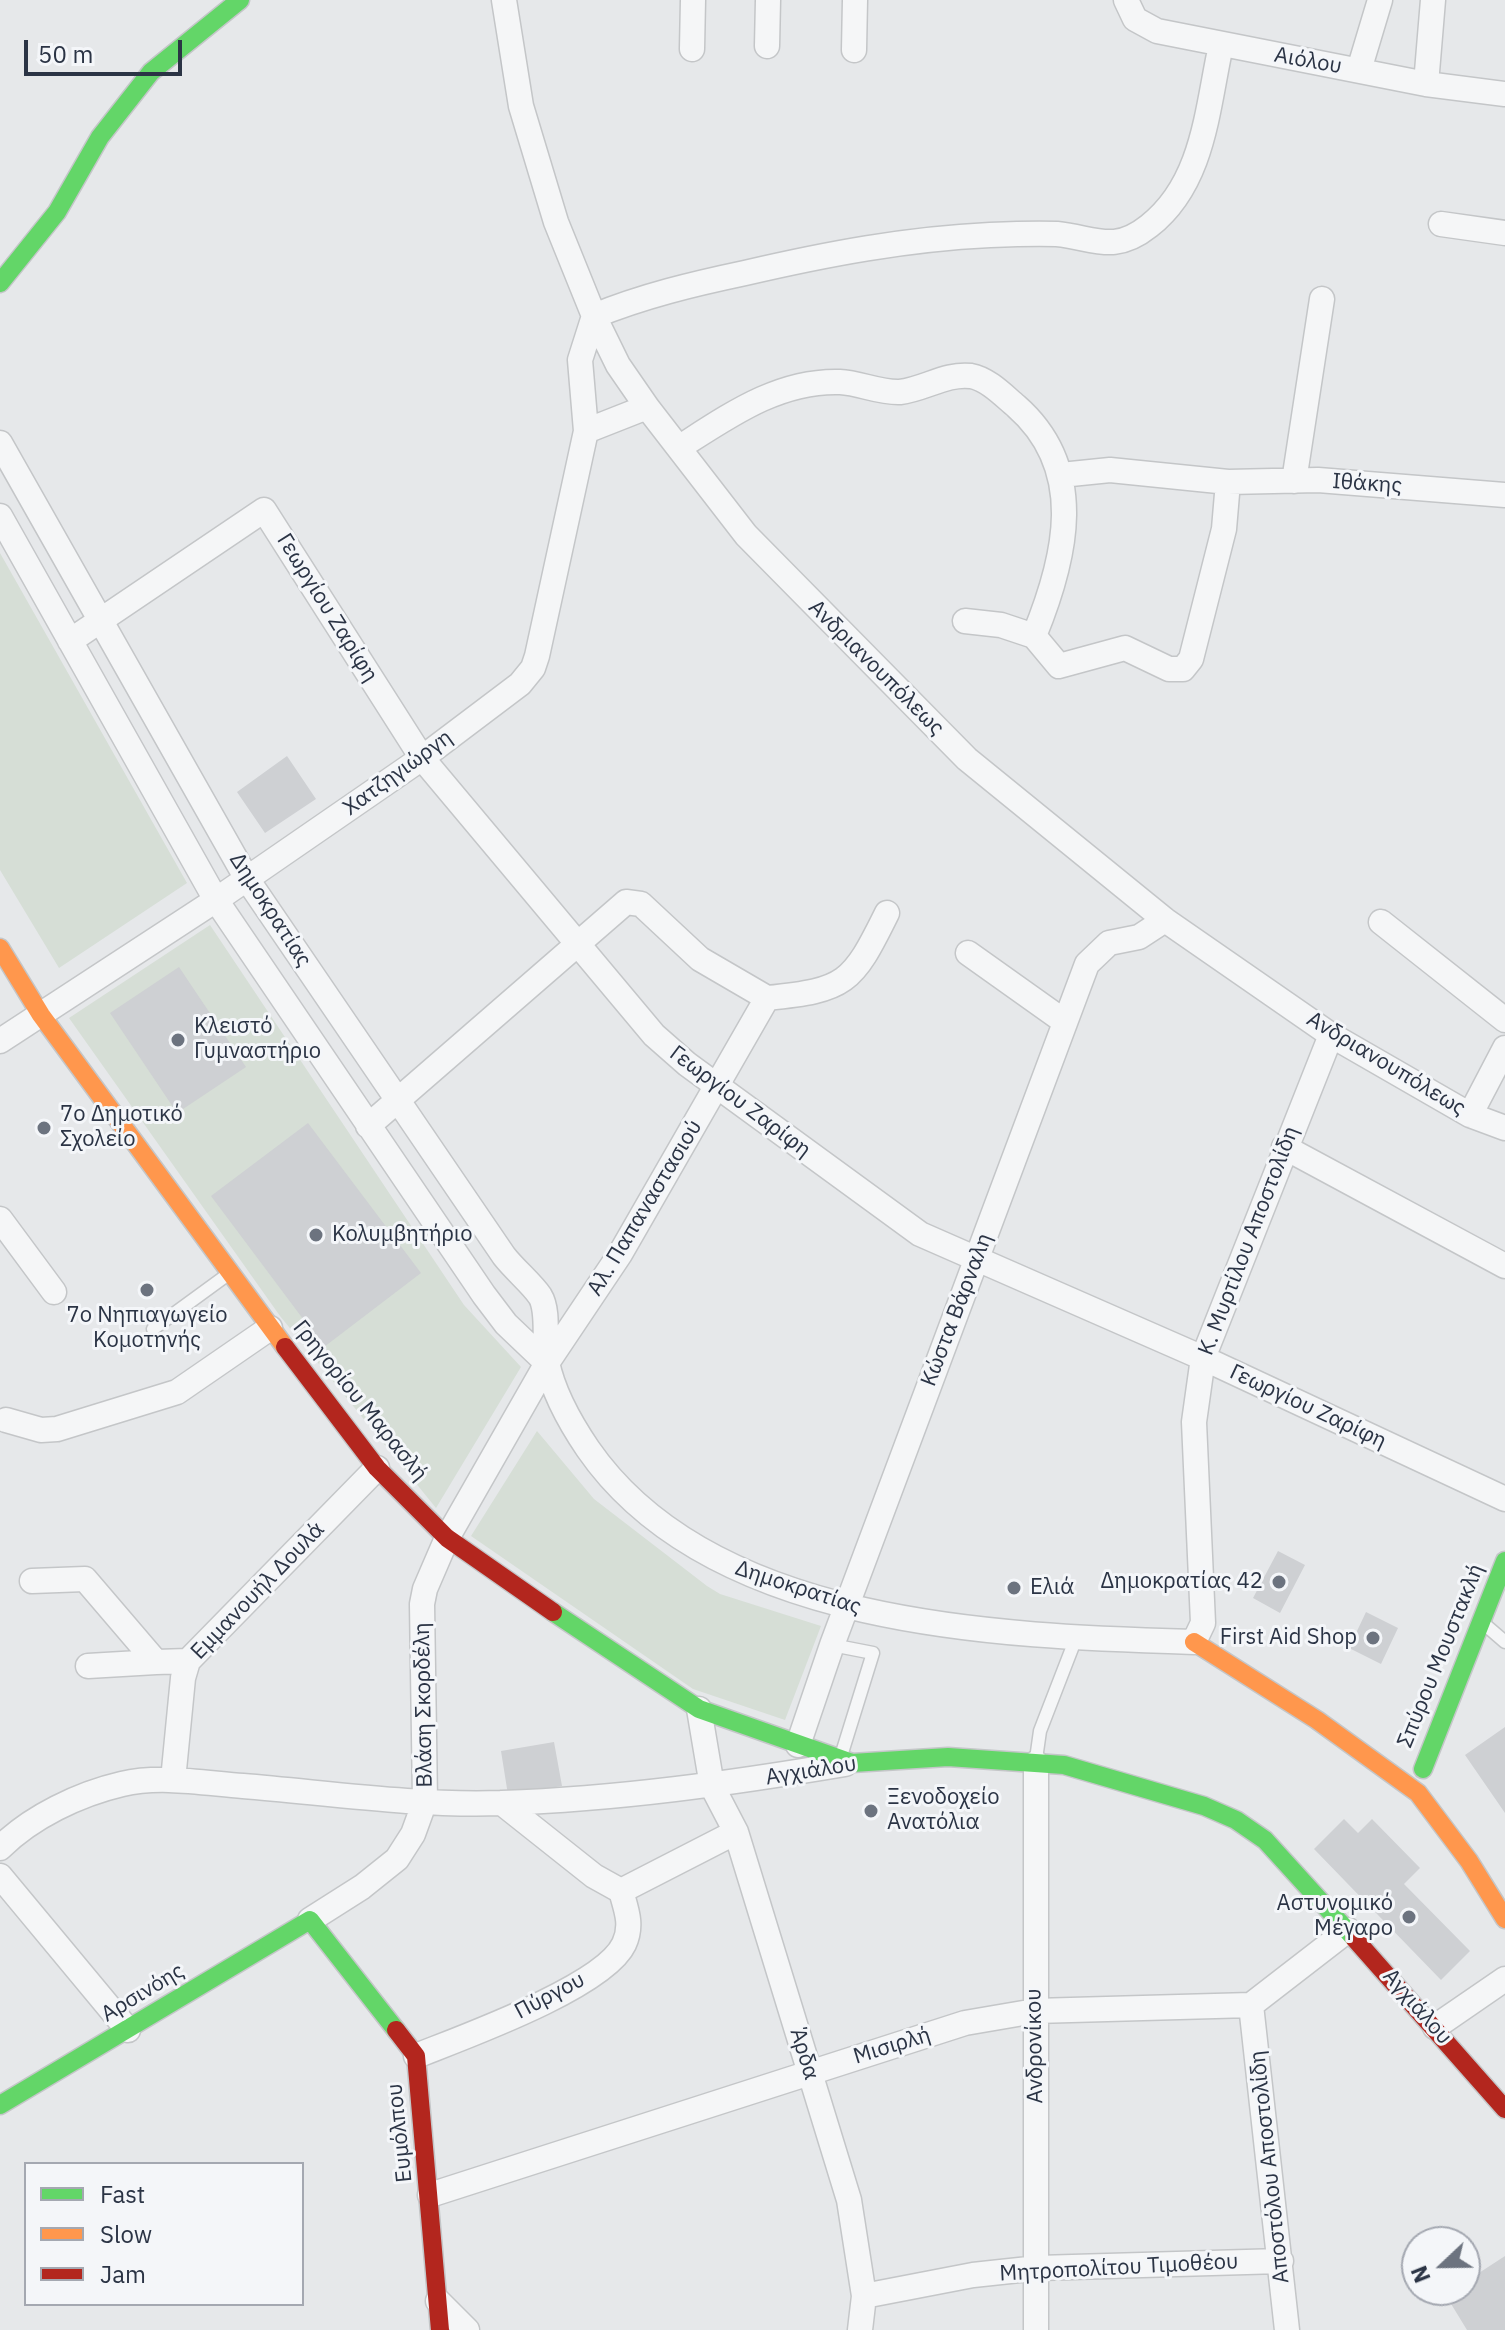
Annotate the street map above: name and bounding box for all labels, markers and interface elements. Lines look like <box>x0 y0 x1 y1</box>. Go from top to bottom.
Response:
scale bar <box>28 24 186 74</box>
text: 50 m <box>38 38 93 70</box>
street label: Αιόλου <box>1272 42 1344 80</box>
street label: Ιθάκης <box>1331 468 1403 500</box>
street label: Γεωργίου Ζαρίφη <box>271 529 383 687</box>
street label: Ανδριανουπόλεως <box>803 595 949 741</box>
street label: Χατζηγιώργη <box>338 725 458 821</box>
street label: Δημοκρατίας <box>223 848 317 972</box>
street label: Ανδριανουπόλεως <box>1302 1006 1470 1122</box>
place label: Κλειστό Γυμναστήριο <box>194 1014 321 1066</box>
marker: Κλειστό Γυμναστήριο <box>169 1031 187 1049</box>
street label: Γεωργίου Ζαρίφη <box>664 1040 816 1164</box>
place label: 7ο Δημοτικό Σχολείο <box>60 1102 183 1154</box>
street label: Αλ. Παπαναστασιού <box>582 1115 708 1301</box>
marker: 7ο Δημοτικό Σχολείο <box>35 1119 53 1137</box>
street label: Κ. Μυρτίλου Αποστολίδη <box>1193 1123 1305 1359</box>
place label: Κολυμβητήριο <box>332 1222 473 1248</box>
marker: Κολυμβητήριο <box>307 1226 325 1244</box>
street label: Κώστα Βάρναλη <box>916 1230 998 1390</box>
marker: 7ο Νηπιαγωγείο Κομοτηνής <box>138 1281 156 1299</box>
place label: 7ο Νηπιαγωγείο Κομοτηνής <box>67 1303 227 1354</box>
street label: Γρηγορίου Μαρασλή <box>287 1315 433 1487</box>
street label: Γεωργίου Ζαρίφη <box>1225 1359 1391 1455</box>
street label: Εμμανουήλ Δουλά <box>186 1517 330 1665</box>
street label: Δημοκρατίας <box>732 1555 864 1621</box>
street label: Σπύρου Μουστακλή <box>1392 1560 1490 1752</box>
place label: Δημοκρατίας 42 <box>1100 1569 1263 1595</box>
marker: Δημοκρατίας 42 <box>1270 1573 1288 1591</box>
place label: Ελιά <box>1030 1575 1074 1601</box>
marker: Ελιά <box>1005 1579 1023 1597</box>
street label: Βλάση Σκορδέλη <box>409 1622 439 1788</box>
place label: First Aid Shop <box>1220 1625 1357 1651</box>
marker: First Aid Shop <box>1364 1629 1382 1647</box>
street label: Αγχιάλου <box>764 1751 858 1791</box>
place label: Ξενοδοχείο Ανατόλια <box>887 1785 1000 1836</box>
marker: Ξενοδοχείο Ανατόλια <box>862 1802 880 1820</box>
place label: Αστυνομικό Μέγαρο <box>1277 1891 1393 1942</box>
marker: Αστυνομικό Μέγαρο <box>1400 1908 1418 1926</box>
street label: Αρσινόης <box>97 1958 189 2028</box>
street label: Αγχιάλου <box>1377 1964 1457 2050</box>
street label: Πύργου <box>510 1967 590 2025</box>
street label: Ανδρονίκου <box>1021 1988 1049 2104</box>
street label: Μισιρλή <box>850 2022 934 2070</box>
street label: Άρδα <box>784 2025 824 2083</box>
street label: Αποστόλου Αποστολίδη <box>1245 2049 1295 2285</box>
street label: Ευμόλπου <box>382 2082 418 2184</box>
legend <box>24 2162 304 2306</box>
text: Fast <box>100 2178 145 2210</box>
text: Slow <box>100 2218 152 2250</box>
north arrow <box>1401 2226 1481 2306</box>
street label: Μητροπολίτου Τιμοθέου <box>999 2249 1239 2287</box>
text: Jam <box>100 2258 146 2290</box>
text: N <box>1404 2262 1437 2287</box>

